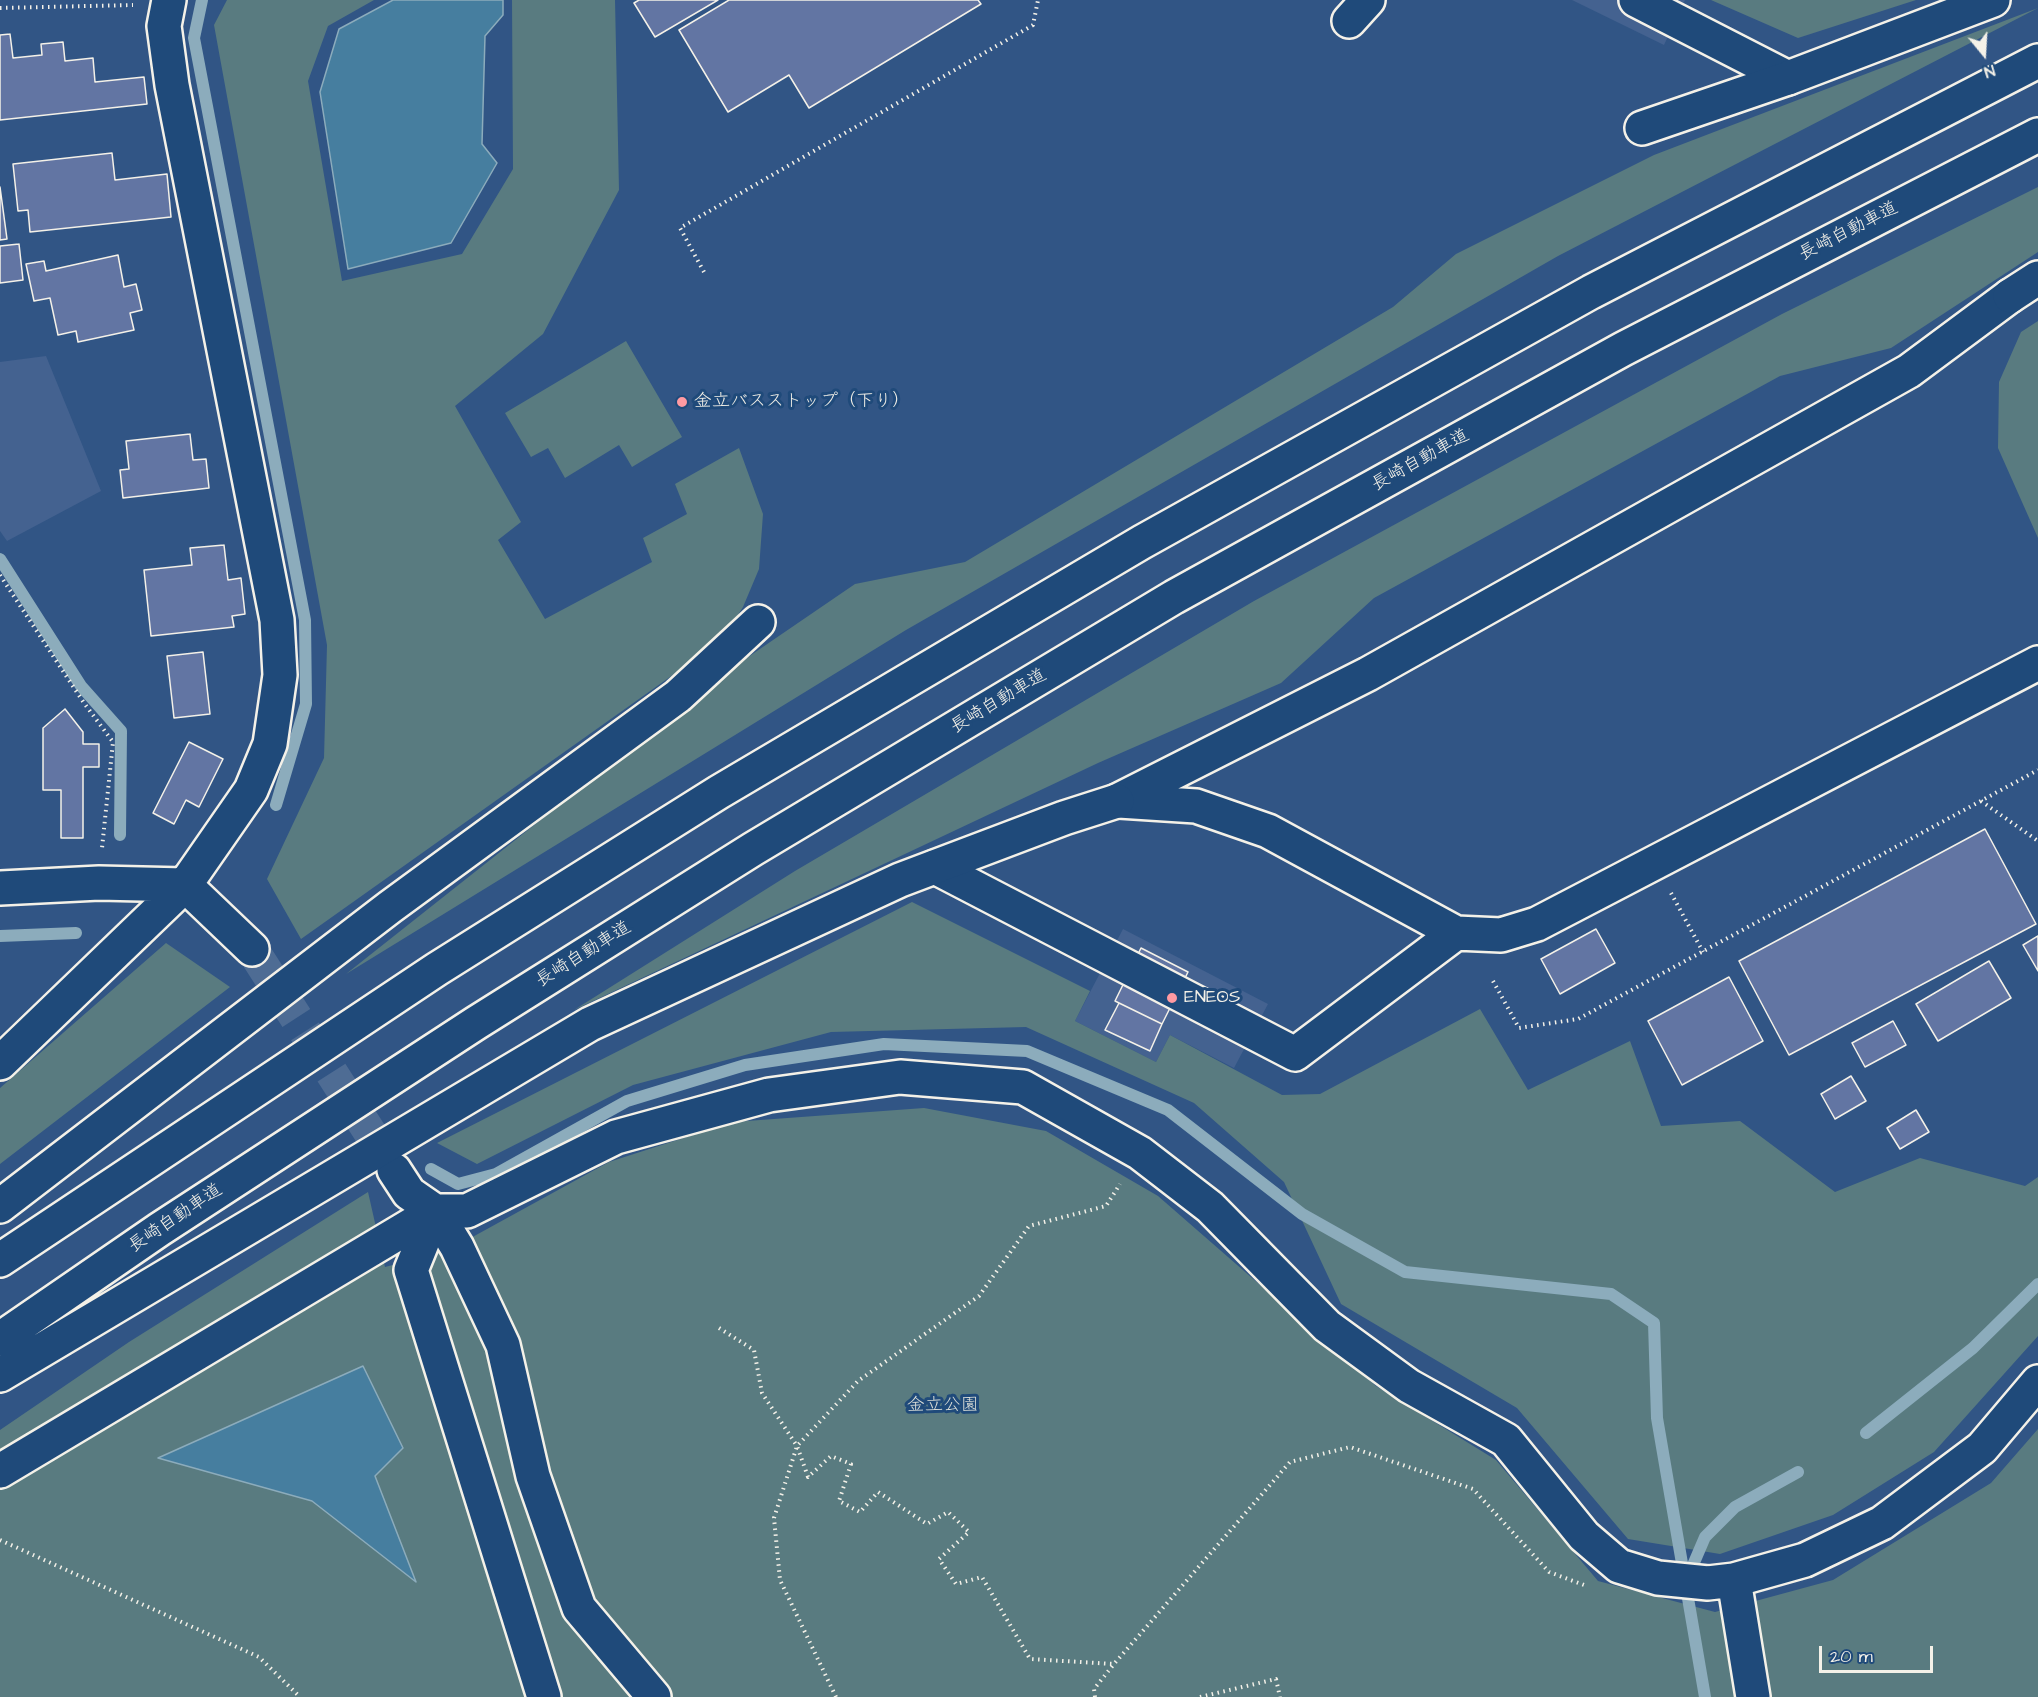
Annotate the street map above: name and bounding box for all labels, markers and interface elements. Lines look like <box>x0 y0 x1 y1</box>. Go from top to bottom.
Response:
north arrow <box>1954 24 2014 84</box>
text: N <box>1981 59 1998 83</box>
street label: 長崎自動車道 <box>1796 198 1902 266</box>
place label: 金立バスストップ（下り） <box>694 391 910 413</box>
marker: 金立バスストップ（下り） <box>675 395 689 409</box>
street label: 長崎自動車道 <box>1369 425 1473 497</box>
street label: 長崎自動車道 <box>947 665 1051 739</box>
street label: 長崎自動車道 <box>532 917 636 993</box>
place label: ENEOS <box>1184 987 1240 1009</box>
marker: ENEOS <box>1165 991 1179 1005</box>
street label: 長崎自動車道 <box>125 1180 227 1258</box>
park label: 金立公園 <box>907 1395 979 1417</box>
scale bar <box>1822 1634 1936 1672</box>
text: 20 m <box>1830 1644 1873 1669</box>

